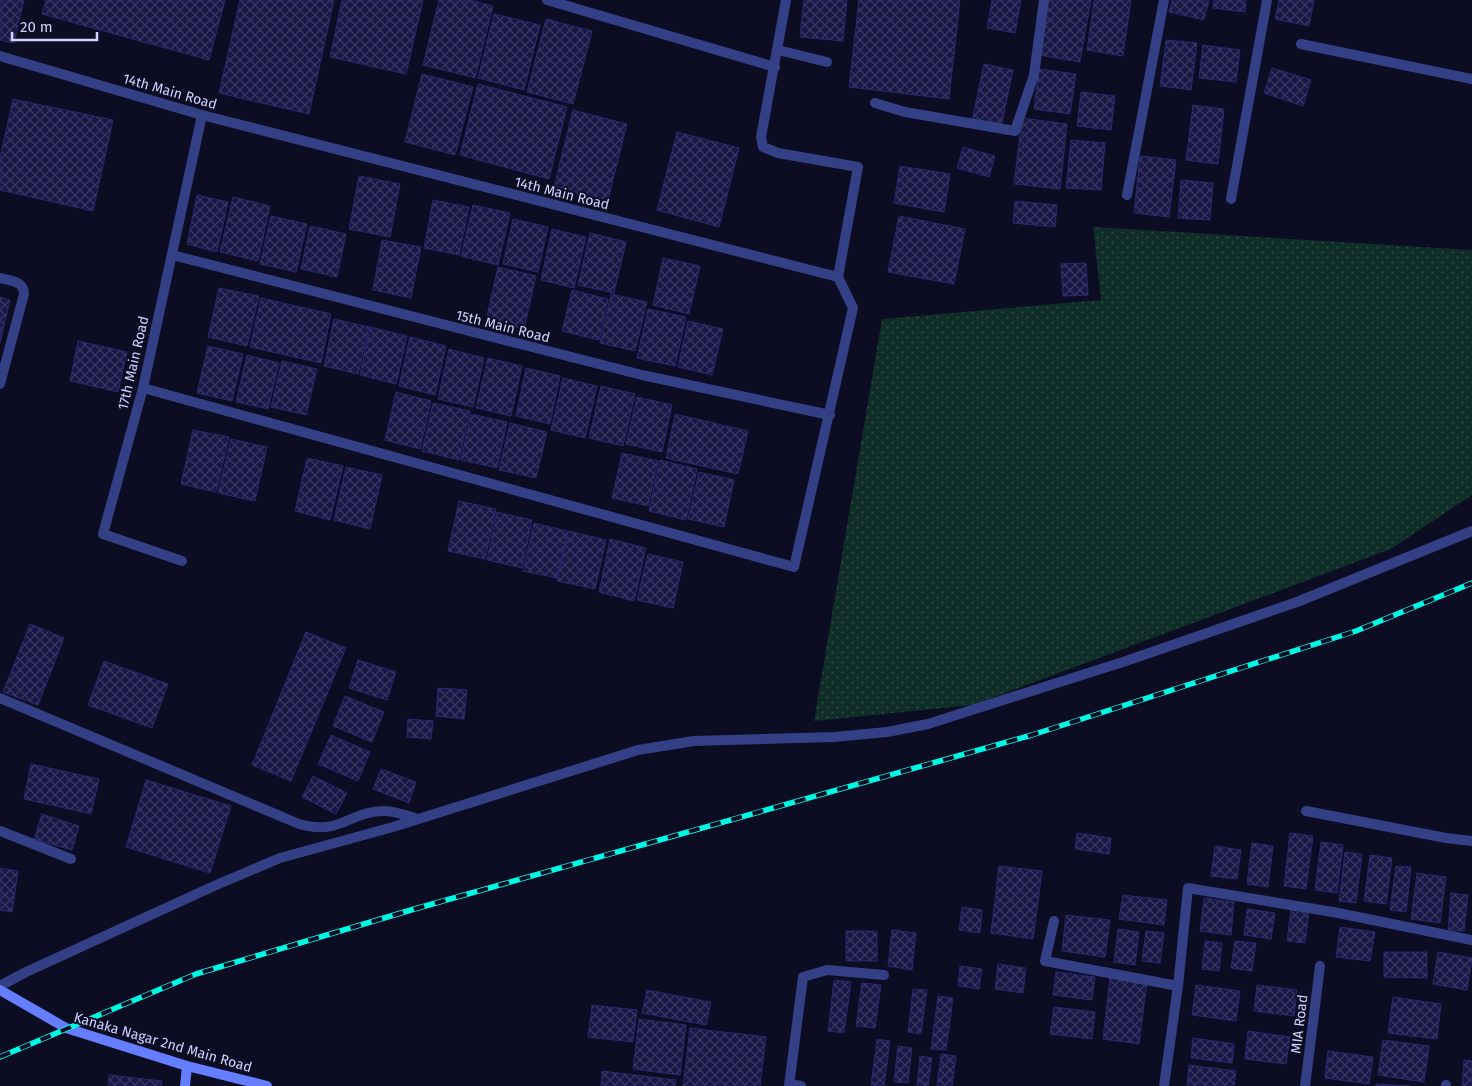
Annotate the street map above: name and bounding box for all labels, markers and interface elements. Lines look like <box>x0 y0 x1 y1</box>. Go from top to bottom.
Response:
scale bar <box>12 10 98 42</box>
text: 20 m <box>20 18 53 36</box>
street label: 14th Main Road <box>121 70 219 113</box>
street label: 14th Main Road <box>513 173 611 213</box>
street label: 15th Main Road <box>454 307 552 346</box>
street label: 17th Main Road <box>114 314 153 412</box>
street label: MIA Road <box>1287 994 1312 1054</box>
street label: Kanaka Nagar 2nd Main Road <box>72 1009 254 1076</box>

